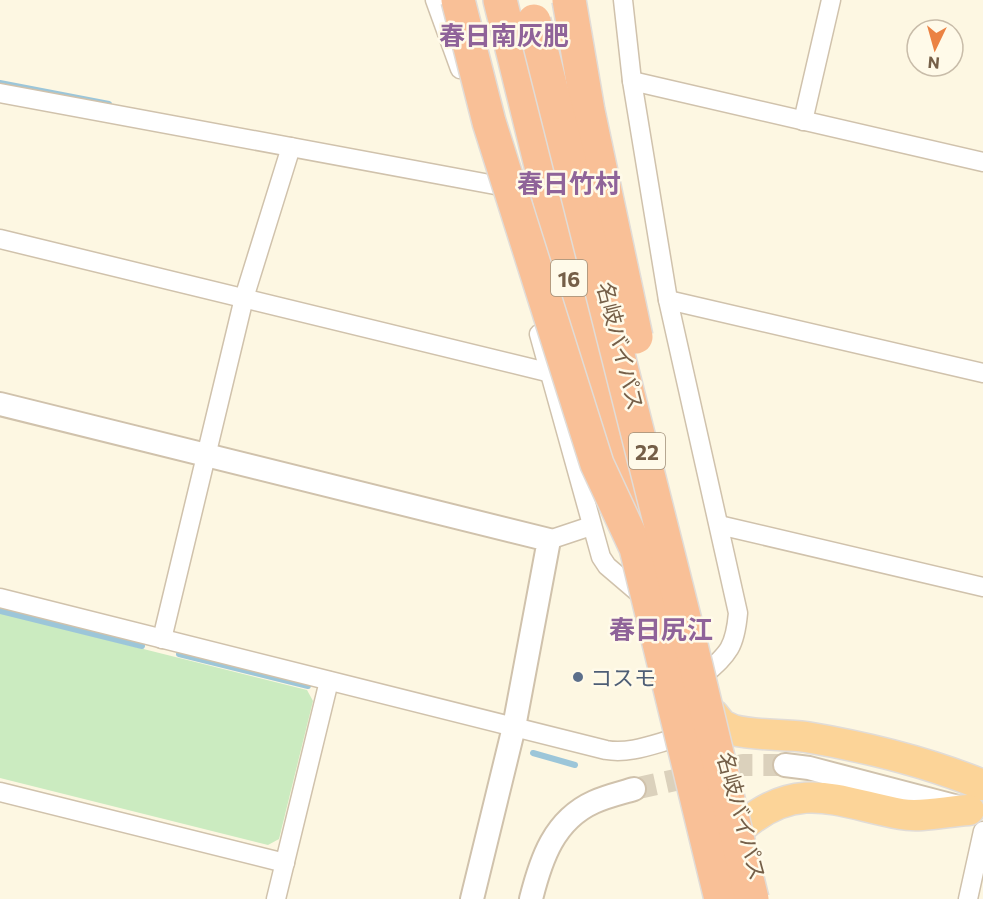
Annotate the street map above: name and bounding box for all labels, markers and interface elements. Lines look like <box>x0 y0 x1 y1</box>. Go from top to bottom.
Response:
north arrow <box>905 18 965 78</box>
district label: 春日南灰肥 <box>439 19 569 50</box>
text: N <box>927 53 940 73</box>
district label: 春日竹村 <box>517 167 621 198</box>
road number: 16 <box>551 260 587 296</box>
street label: 名岐バイパス <box>592 279 650 413</box>
road number: 22 <box>629 433 665 469</box>
district label: 春日尻江 <box>609 613 713 644</box>
place label: コスモ <box>590 664 656 691</box>
marker: コスモ <box>571 670 585 684</box>
street label: 名岐バイパス <box>712 749 772 883</box>

